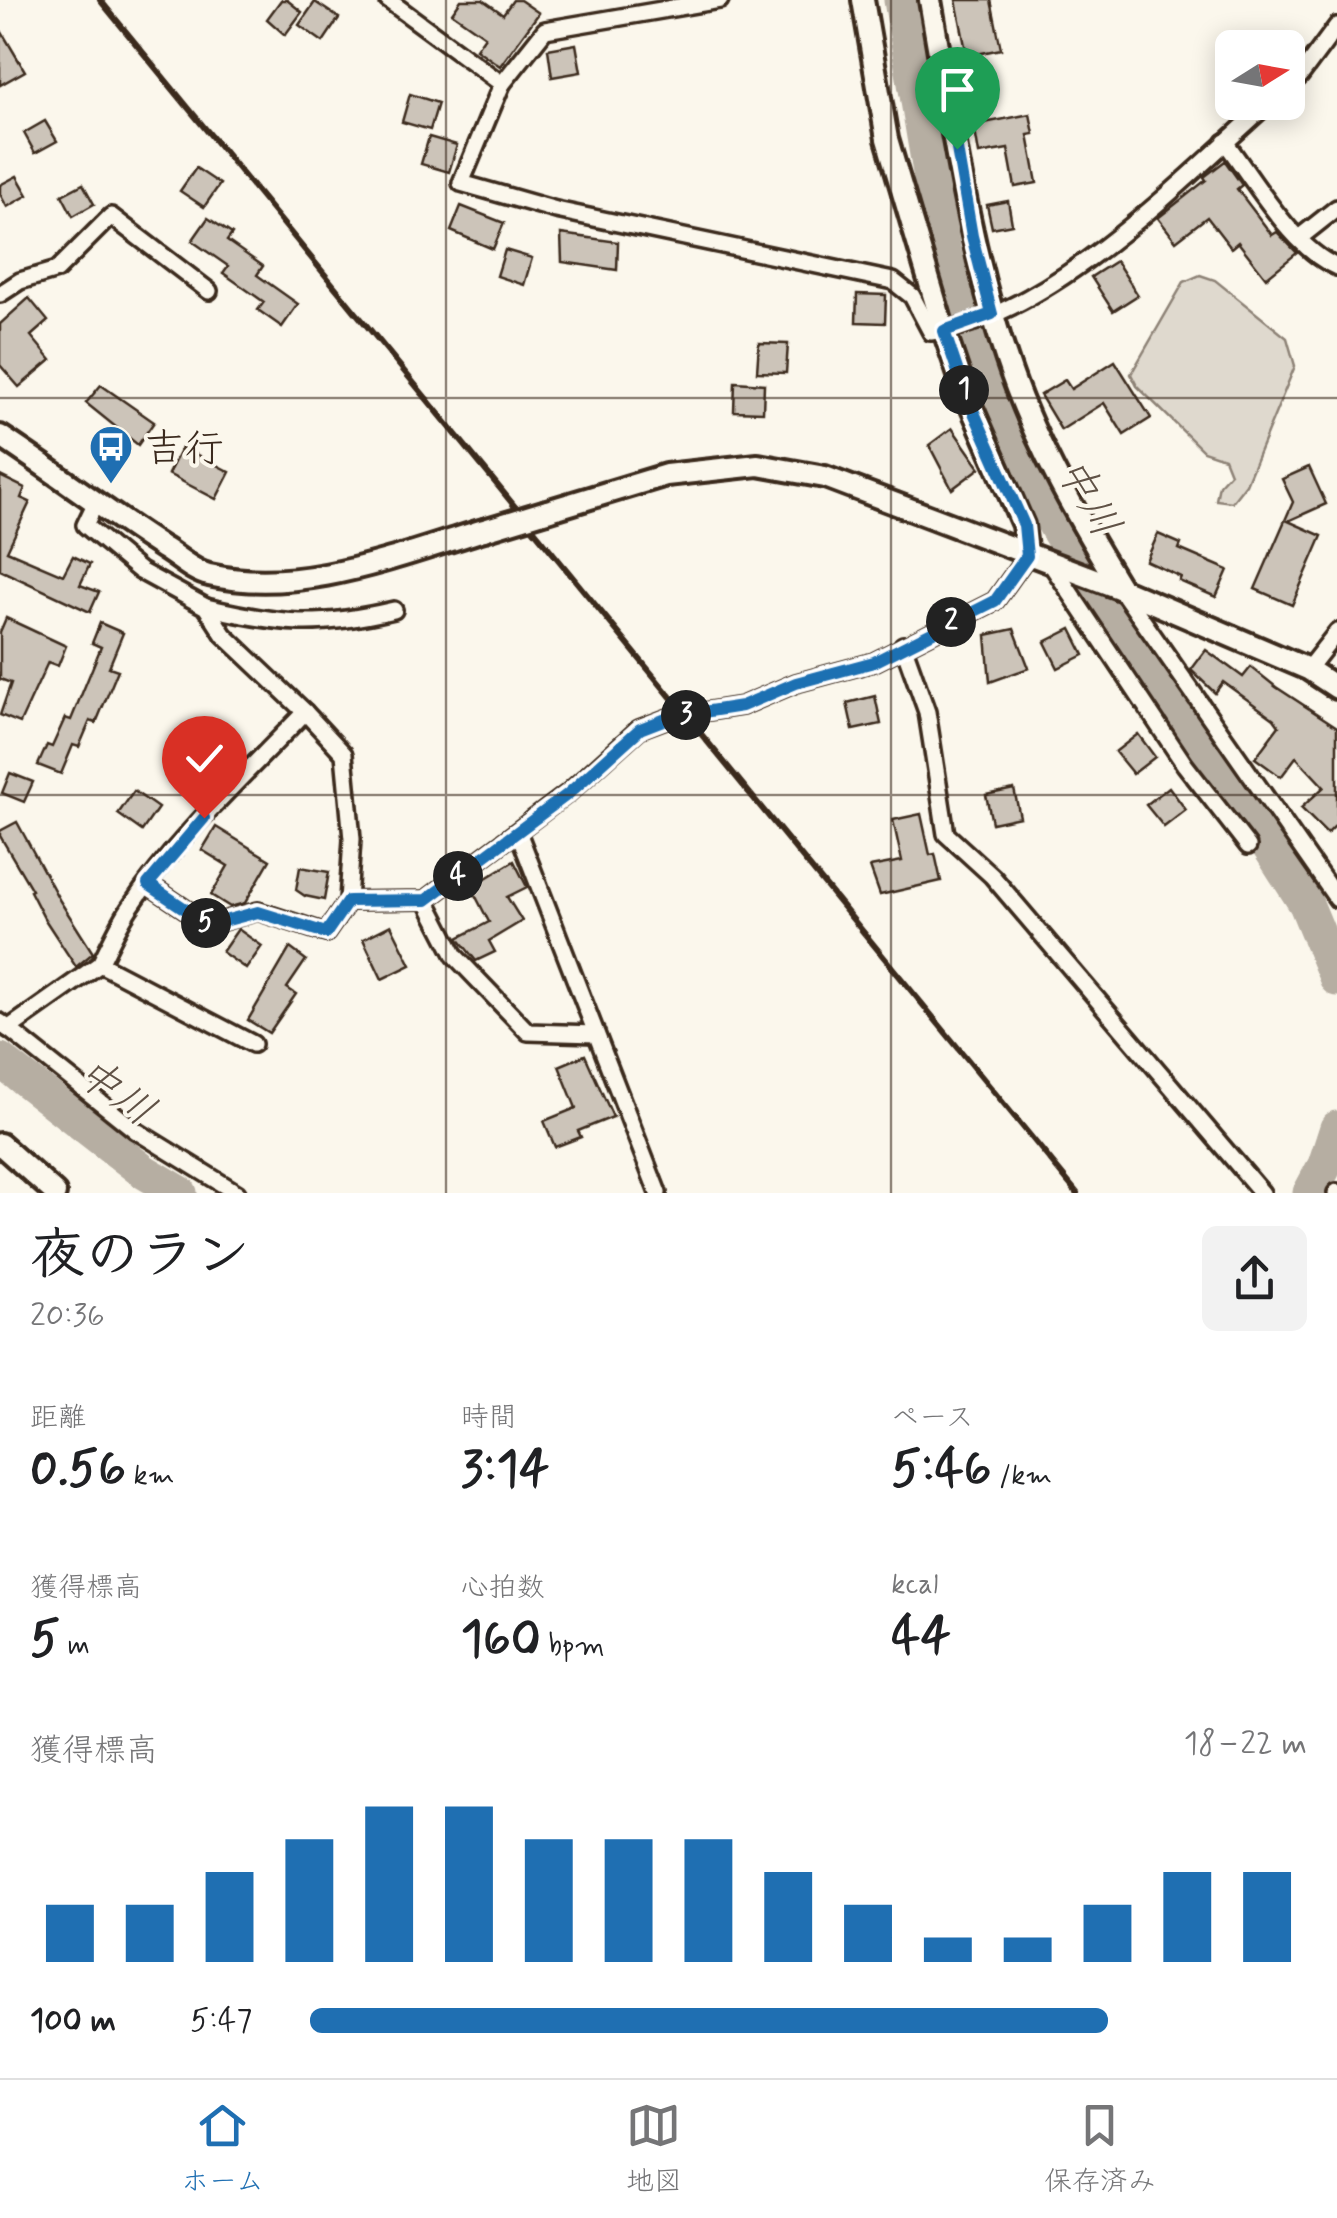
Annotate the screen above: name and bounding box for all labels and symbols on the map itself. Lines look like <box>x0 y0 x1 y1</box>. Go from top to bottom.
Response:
north arrow <box>1215 30 1305 120</box>
pin <box>915 47 1000 150</box>
pin: 1 <box>939 365 989 415</box>
bus stop icon: 吉行 <box>88 424 134 485</box>
place label: 吉行 <box>144 424 224 476</box>
water label: 中川 <box>1042 448 1132 548</box>
pin: 2 <box>926 597 976 647</box>
pin: 3 <box>661 690 711 740</box>
pin <box>162 716 247 819</box>
pin: 4 <box>433 851 483 901</box>
pin: 5 <box>181 898 231 948</box>
water label: 中川 <box>65 1046 165 1140</box>

